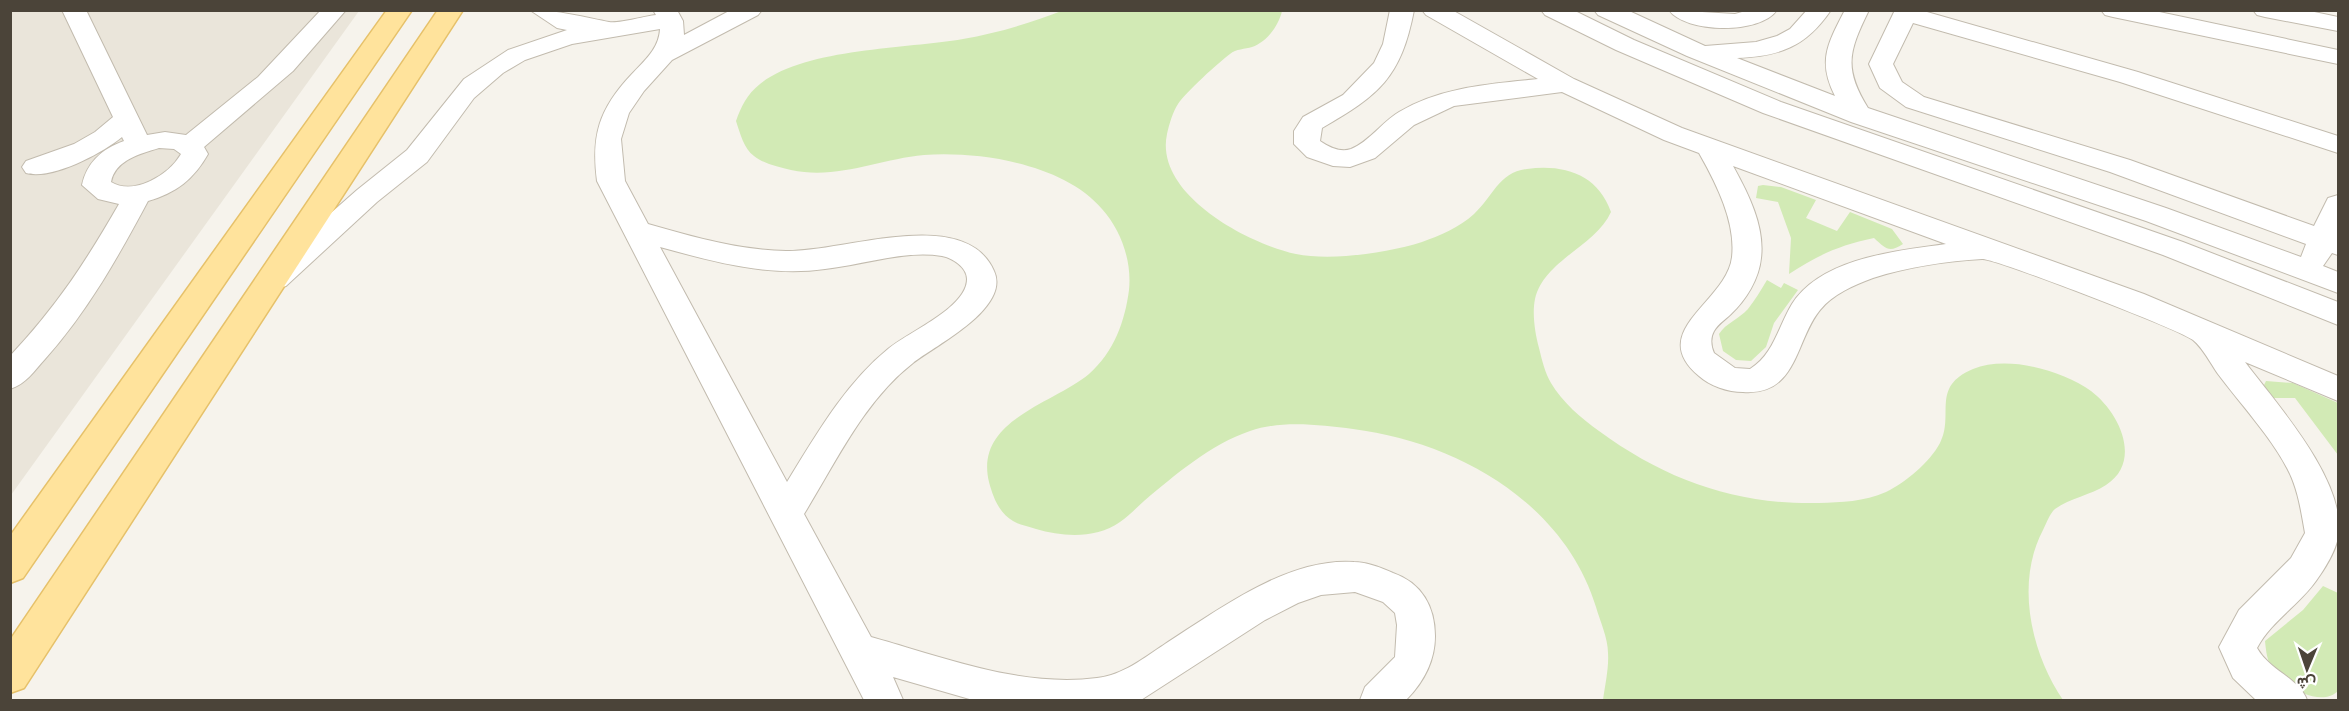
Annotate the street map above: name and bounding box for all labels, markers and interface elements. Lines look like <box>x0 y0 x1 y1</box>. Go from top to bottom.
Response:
north arrow <box>2277 639 2337 699</box>
text: ش <box>2297 674 2316 693</box>

